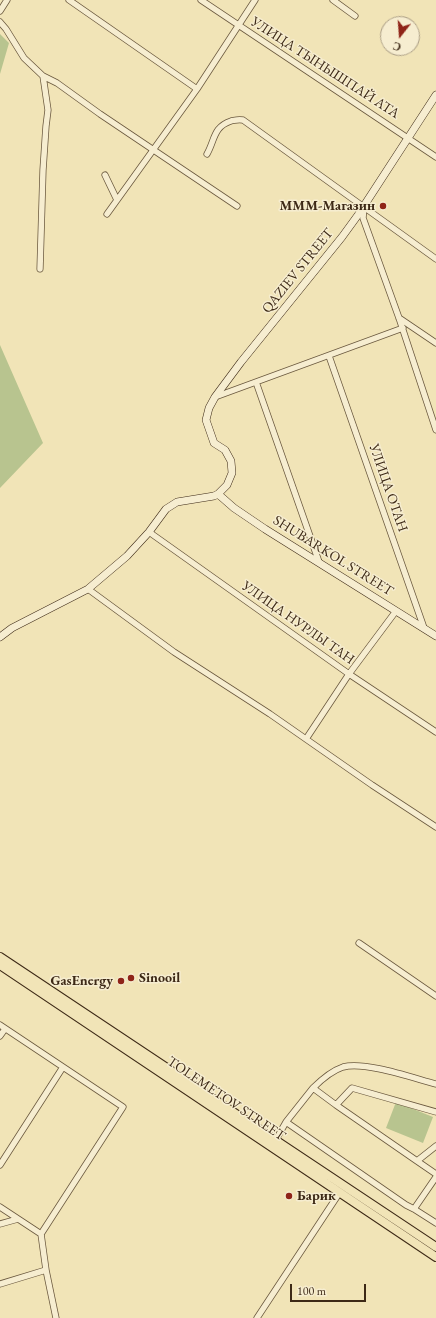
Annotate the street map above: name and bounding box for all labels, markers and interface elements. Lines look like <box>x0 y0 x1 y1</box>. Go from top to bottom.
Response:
street label: УЛИЦА ТЫНЫШПАЙ АТА <box>248 14 402 122</box>
north arrow <box>380 16 420 56</box>
text: С <box>391 39 403 54</box>
place label: МММ-Магазин <box>280 198 375 214</box>
marker: МММ-Магазин <box>378 201 388 211</box>
street label: QAZIEV STREET <box>259 225 337 317</box>
street label: УЛИЦА ОТАН <box>365 442 411 534</box>
street label: SHUBARKOL STREET <box>270 512 396 600</box>
street label: УЛИЦА НУРЛЫ ТАН <box>238 578 358 668</box>
place label: Sinooil <box>139 970 180 986</box>
place label: GasEnergy <box>50 973 113 989</box>
marker: Sinooil <box>126 973 136 983</box>
marker: GasEnergy <box>116 976 126 986</box>
street label: TOLEMETOV STREET <box>164 1053 288 1145</box>
place label: Барик <box>297 1188 336 1204</box>
marker: Барик <box>284 1191 294 1201</box>
scale bar <box>292 1276 368 1302</box>
text: 100 m <box>297 1283 326 1299</box>

